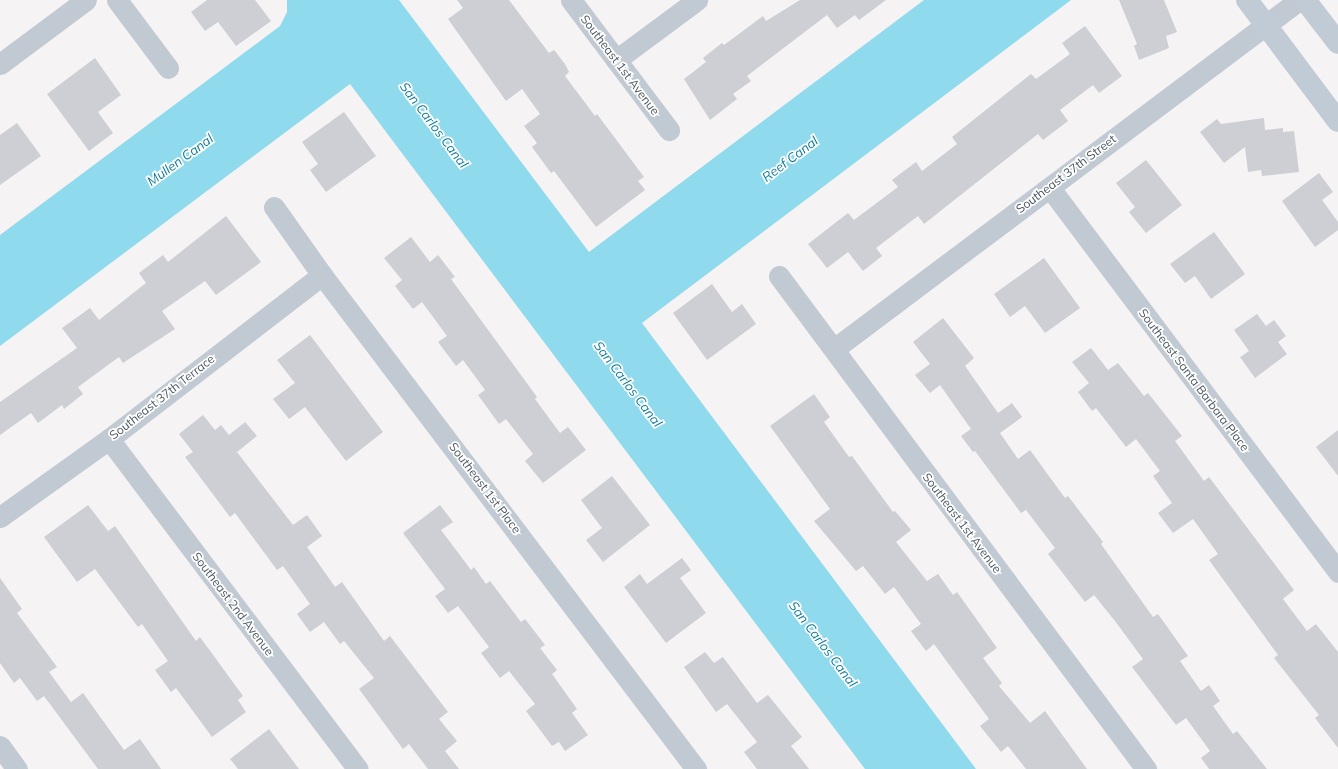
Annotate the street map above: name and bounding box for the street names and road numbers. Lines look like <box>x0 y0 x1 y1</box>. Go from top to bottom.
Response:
street label: Southeast 1st Avenue <box>578 12 662 118</box>
street label: Southeast 37th Street <box>1013 132 1119 216</box>
street label: Southeast Santa Barbara Place <box>1136 306 1252 454</box>
street label: Southeast 37th Terrace <box>107 352 217 442</box>
street label: Southeast 1st Place <box>446 440 524 536</box>
street label: Southeast 1st Avenue <box>920 470 1004 576</box>
street label: Southeast 2nd Avenue <box>189 549 277 659</box>

